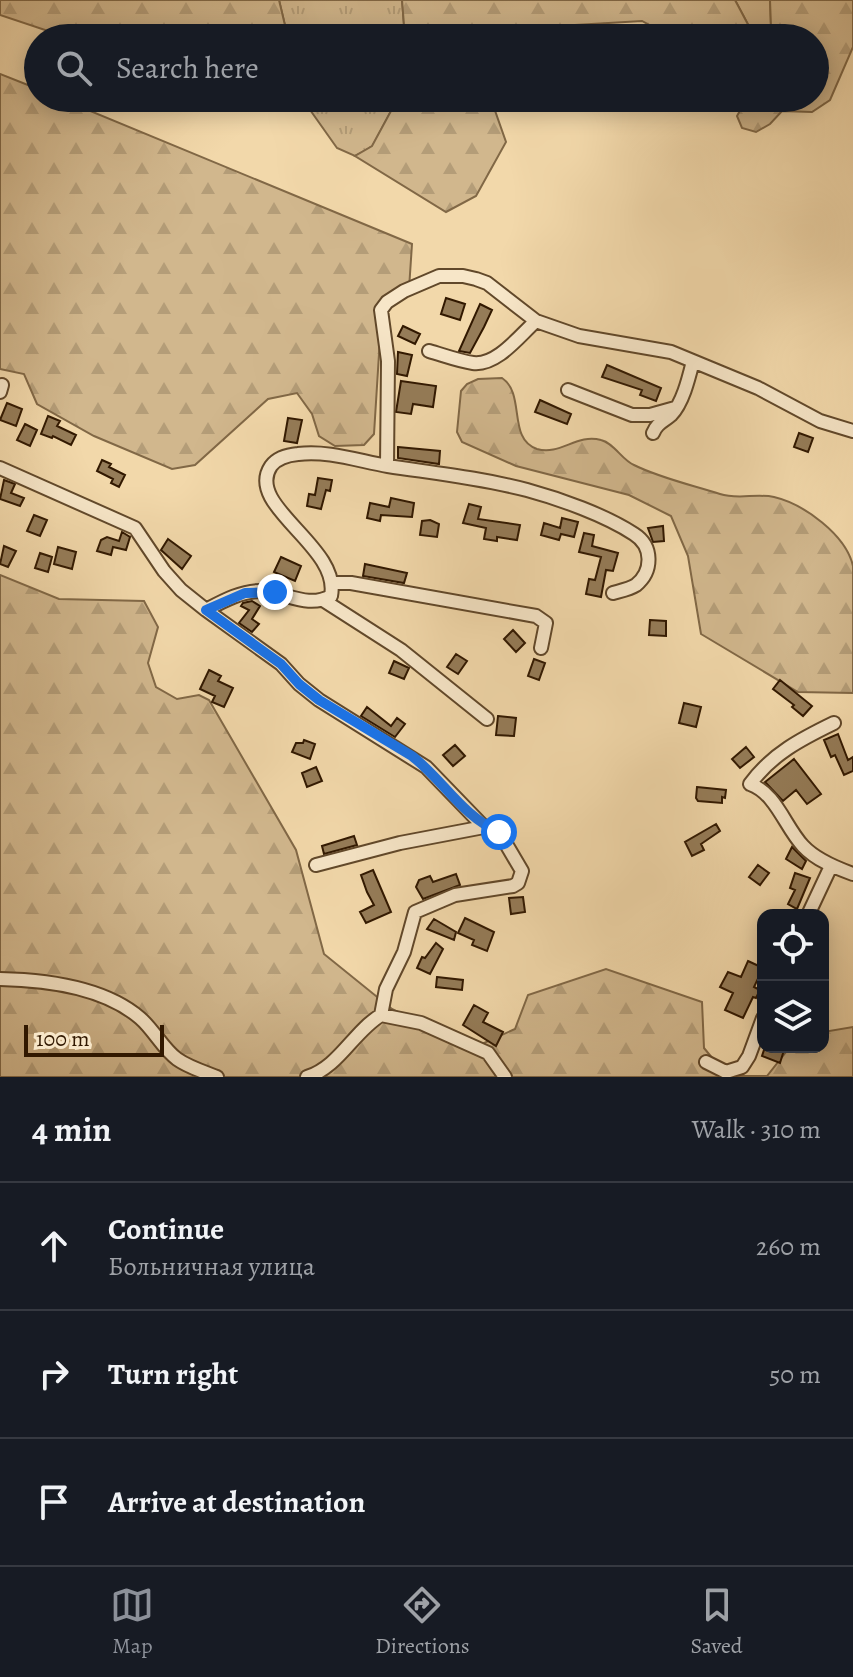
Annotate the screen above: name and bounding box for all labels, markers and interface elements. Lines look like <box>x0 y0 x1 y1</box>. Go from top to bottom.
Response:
search box <box>24 24 829 112</box>
icon: search <box>52 46 96 90</box>
text: Search here <box>116 48 259 88</box>
route end <box>257 574 293 610</box>
route start <box>481 814 517 850</box>
map controls <box>757 909 829 1053</box>
button: locate <box>757 909 829 981</box>
button: layers <box>757 981 829 1053</box>
scale bar <box>24 1021 164 1057</box>
text: 100 m <box>36 1024 90 1054</box>
text: 4 min <box>32 1106 111 1153</box>
text: Walk · 310 m <box>692 1112 821 1147</box>
text: Continue <box>108 1209 224 1249</box>
icon: ahead <box>32 1224 76 1268</box>
text: 260 m <box>756 1229 821 1264</box>
text: Больничная улица <box>108 1249 315 1284</box>
icon: right <box>32 1352 76 1396</box>
text: Turn right <box>108 1354 238 1394</box>
text: 50 m <box>769 1357 821 1392</box>
icon: arrive <box>32 1480 76 1524</box>
text: Arrive at destination <box>108 1482 365 1522</box>
tab: Map <box>110 1583 154 1661</box>
tab: Directions <box>375 1583 470 1661</box>
tab: Saved <box>690 1583 743 1661</box>

